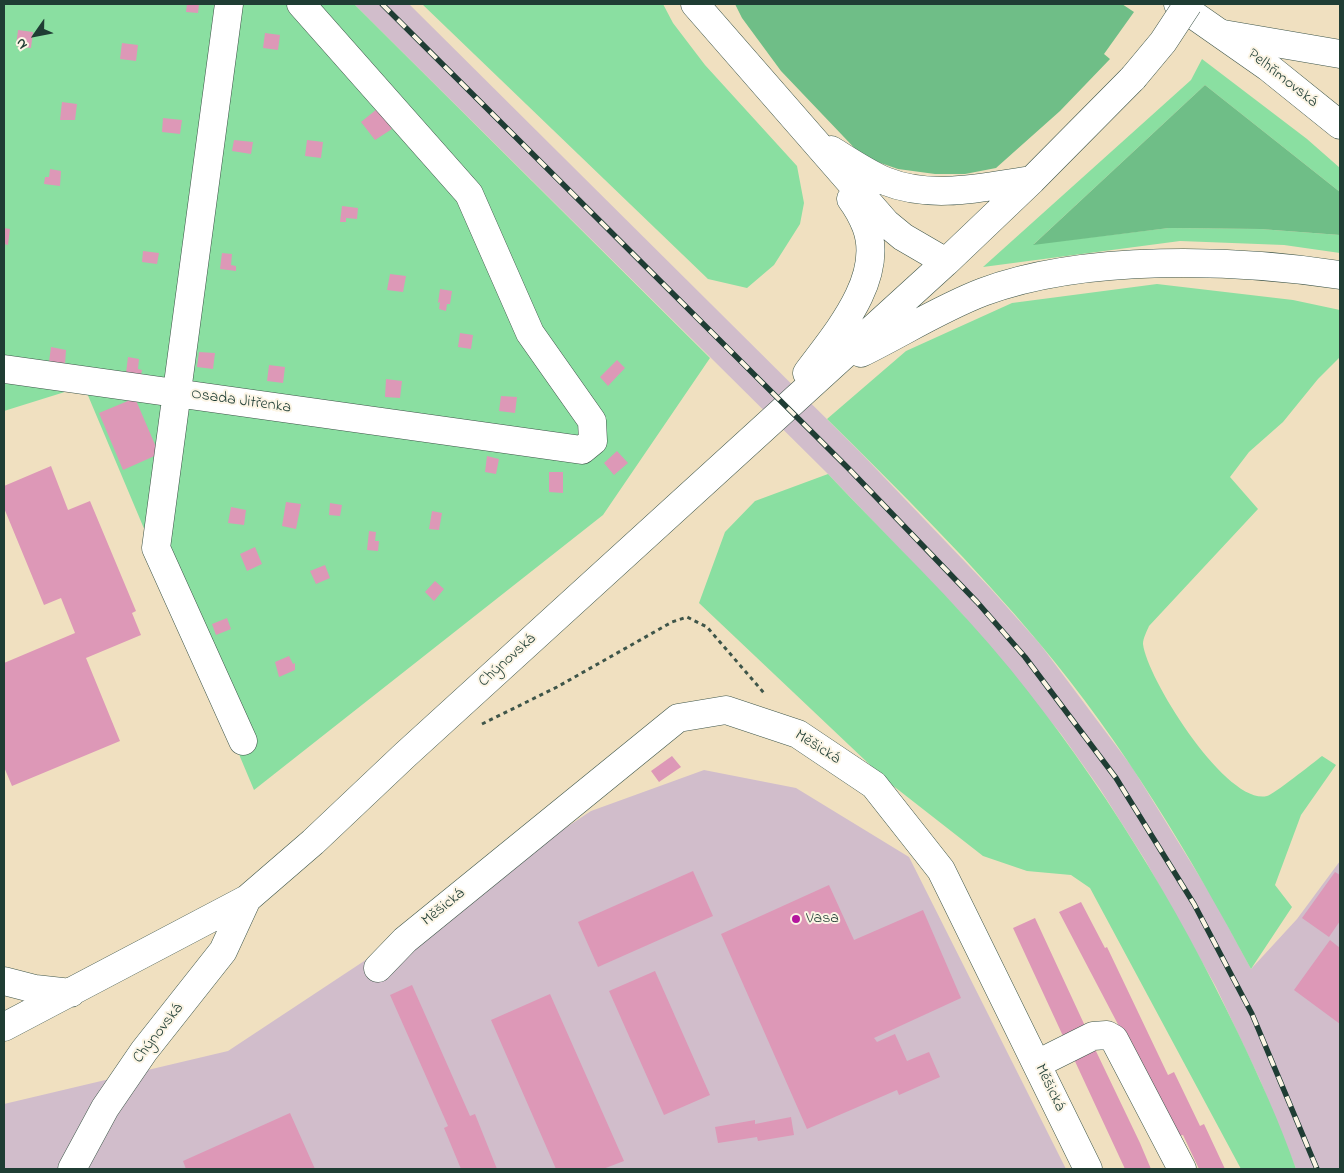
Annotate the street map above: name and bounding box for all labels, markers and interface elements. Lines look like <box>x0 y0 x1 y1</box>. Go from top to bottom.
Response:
north arrow <box>10 10 60 60</box>
text: N <box>11 34 33 53</box>
street label: Pelhřimovská <box>1243 46 1321 112</box>
street label: Osada Jitřenka <box>190 385 292 419</box>
street label: Chýnovská <box>475 630 541 692</box>
street label: Měšická <box>791 727 843 769</box>
street label: Měšická <box>418 885 470 931</box>
place label: Vasa <box>806 909 839 929</box>
marker: Vasa <box>790 913 802 925</box>
street label: Chýnovská <box>130 1000 188 1068</box>
street label: Měšická <box>1029 1061 1069 1115</box>

